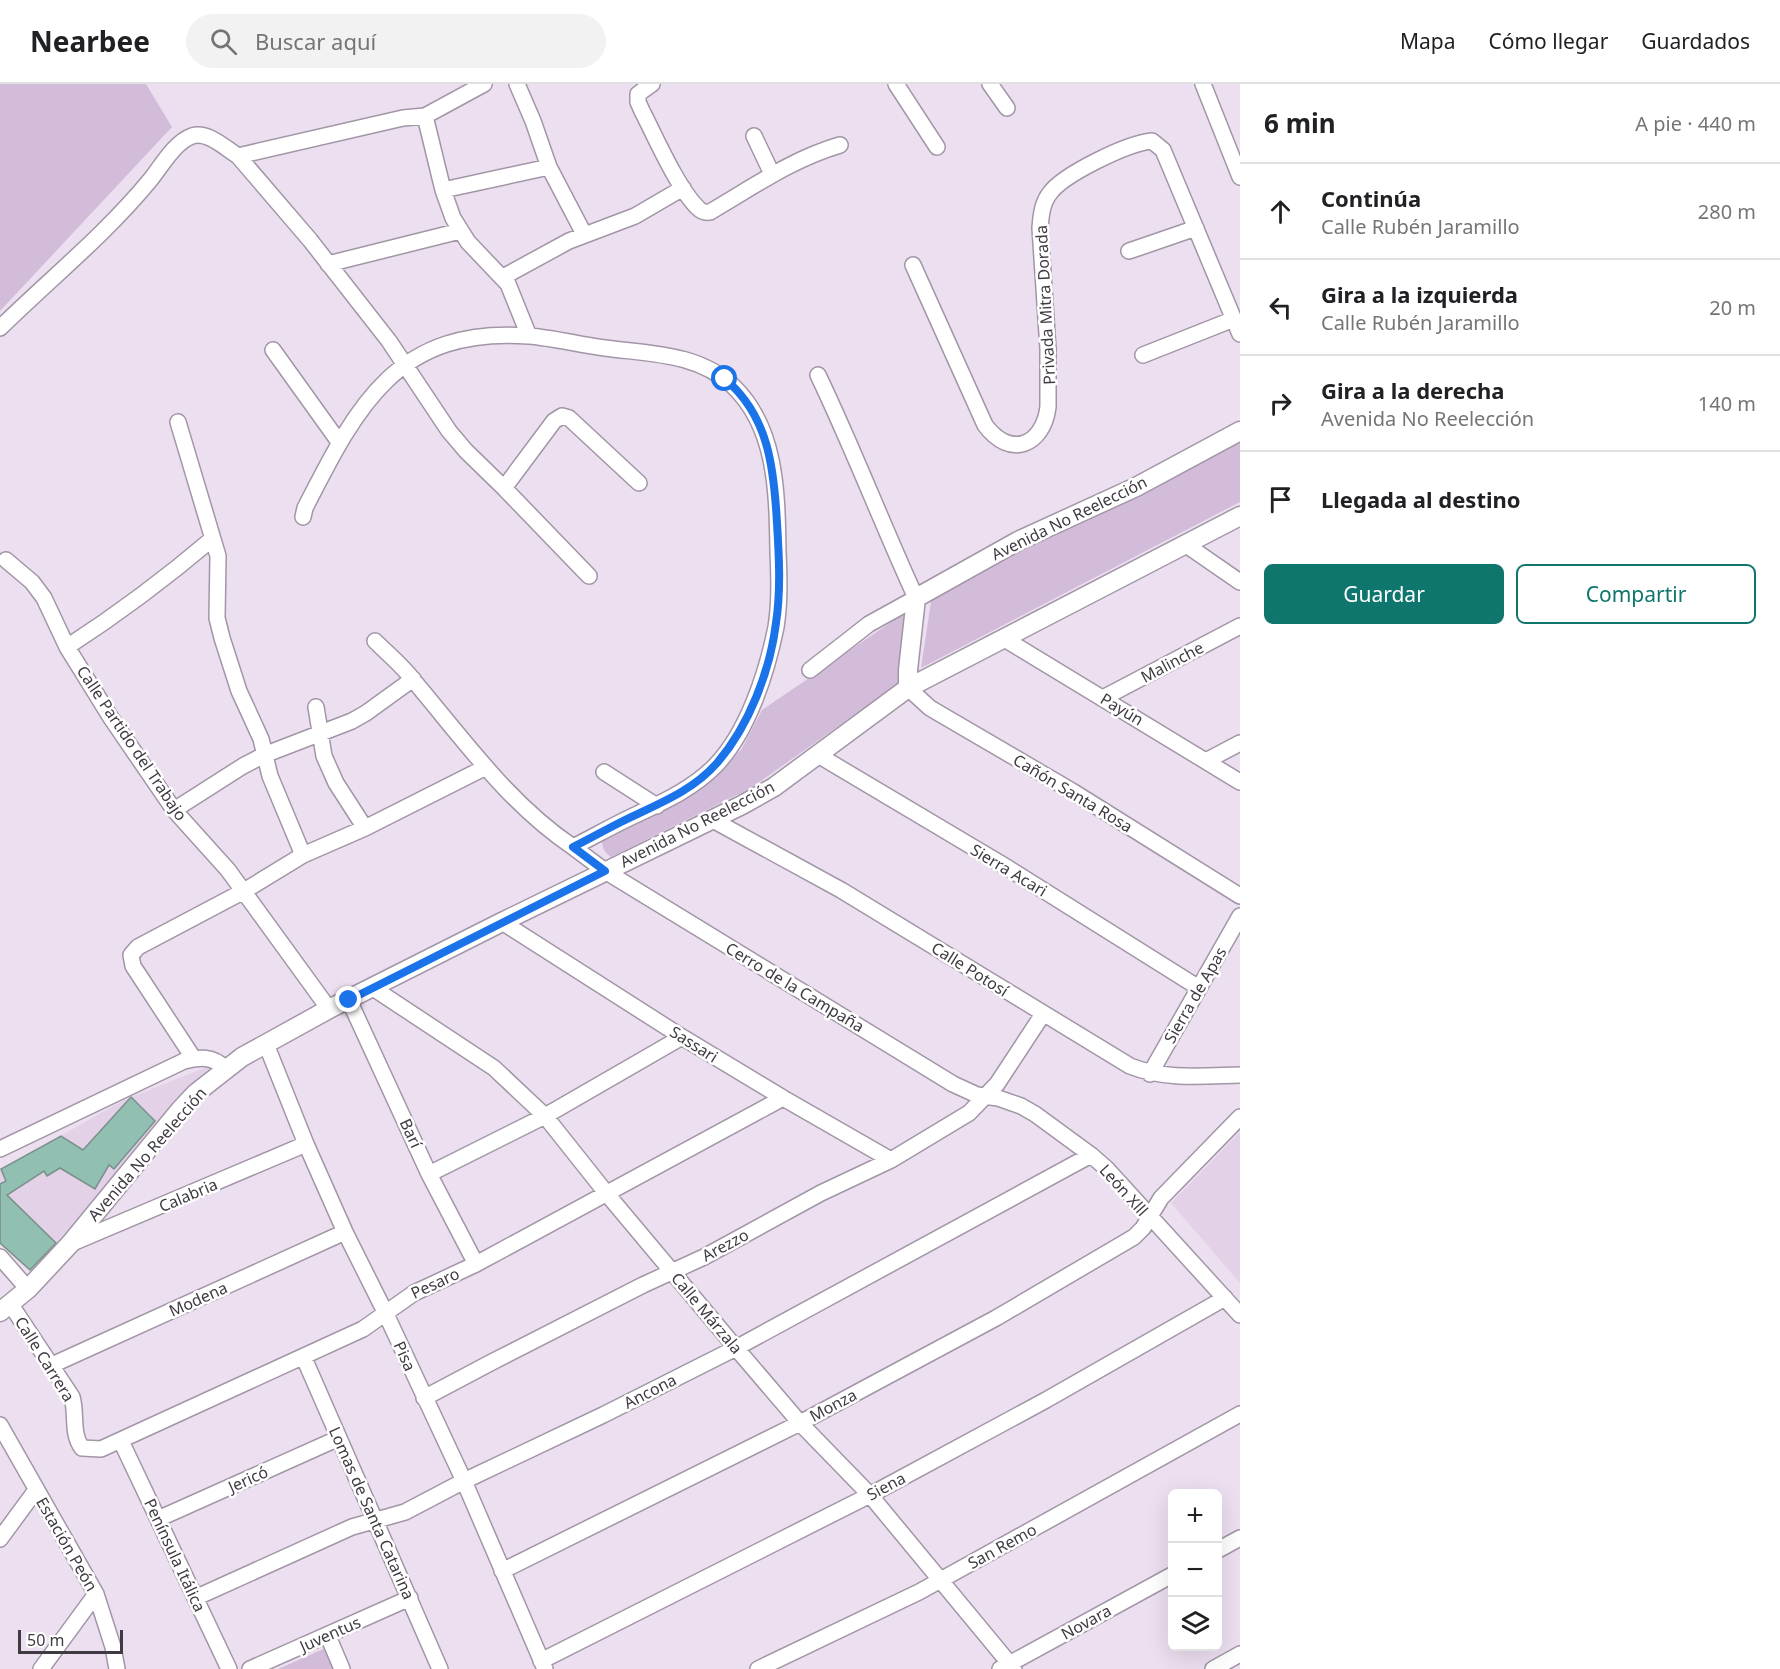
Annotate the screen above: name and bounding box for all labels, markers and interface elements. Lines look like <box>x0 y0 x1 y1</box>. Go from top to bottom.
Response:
search box <box>186 14 606 68</box>
text: Nearbee <box>30 22 150 60</box>
icon: search <box>207 25 240 58</box>
text: Buscar aquí <box>255 26 376 56</box>
text: Mapa <box>1400 27 1455 55</box>
text: Cómo llegar <box>1488 27 1608 55</box>
text: Guardados <box>1641 27 1750 55</box>
text: 6 min <box>1264 105 1336 141</box>
text: A pie · 440 m <box>1635 110 1756 137</box>
text: Continúa <box>1321 183 1421 213</box>
icon: ahead <box>1264 195 1297 228</box>
text: 280 m <box>1698 198 1756 225</box>
text: Calle Rubén Jaramillo <box>1321 213 1520 240</box>
street label: Privada Mitra Dorada <box>1030 225 1060 385</box>
text: Gira a la izquierda <box>1321 279 1518 309</box>
icon: left <box>1264 291 1297 324</box>
text: 20 m <box>1709 294 1756 321</box>
text: Calle Rubén Jaramillo <box>1321 309 1520 336</box>
route start <box>711 365 737 391</box>
text: Gira a la derecha <box>1321 375 1505 405</box>
icon: right <box>1264 387 1297 420</box>
text: 140 m <box>1698 390 1756 417</box>
text: Avenida No Reelección <box>1321 405 1534 432</box>
street label: Avenida No Reelección <box>988 471 1150 565</box>
icon: arrive <box>1264 483 1297 516</box>
text: Llegada al destino <box>1321 484 1521 514</box>
button: Guardar <box>1264 564 1504 624</box>
button: Compartir <box>1516 564 1756 624</box>
street label: Malinche <box>1137 636 1207 688</box>
street label: Calle Partido del Trabajo <box>72 661 192 825</box>
street label: Payún <box>1096 688 1148 730</box>
street label: Cañón Santa Rosa <box>1009 749 1137 837</box>
street label: Avenida No Reelección <box>616 775 778 873</box>
street label: Sierra Acari <box>967 839 1051 901</box>
street label: Cerro de la Campaña <box>722 937 868 1037</box>
street label: Calle Potosí <box>927 937 1014 1002</box>
street label: Sierra de Apas <box>1159 943 1231 1047</box>
route end <box>335 986 361 1012</box>
street label: Sassari <box>666 1021 722 1067</box>
street label: Avenida No Reelección <box>83 1082 211 1226</box>
street label: Barí <box>395 1115 428 1152</box>
street label: León Xlll <box>1095 1159 1153 1221</box>
street label: Calabria <box>155 1173 221 1217</box>
street label: Arezzo <box>698 1224 752 1266</box>
street label: Pesaro <box>407 1262 463 1304</box>
street label: Calle Márzala <box>666 1268 748 1358</box>
street label: Modena <box>165 1276 231 1322</box>
street label: Calle Carrera <box>10 1312 80 1406</box>
street label: Pisa <box>389 1338 421 1374</box>
street label: Ancona <box>620 1368 680 1414</box>
street label: Monza <box>806 1383 860 1427</box>
street label: Lomas de Santa Catarina <box>324 1423 420 1603</box>
street label: Jericó <box>223 1461 271 1498</box>
street label: Siena <box>863 1467 909 1505</box>
map controls <box>1168 1489 1222 1651</box>
button: + <box>1168 1489 1222 1543</box>
street label: Estación Peón <box>31 1493 103 1595</box>
street label: Península Itálica <box>139 1495 211 1615</box>
street label: San Remo <box>964 1518 1040 1574</box>
button: − <box>1168 1543 1222 1597</box>
button: layers <box>1168 1597 1222 1651</box>
street label: Novara <box>1057 1599 1115 1645</box>
street label: Juventus <box>294 1611 364 1658</box>
scale bar <box>18 1627 123 1654</box>
text: 50 m <box>27 1629 64 1651</box>

